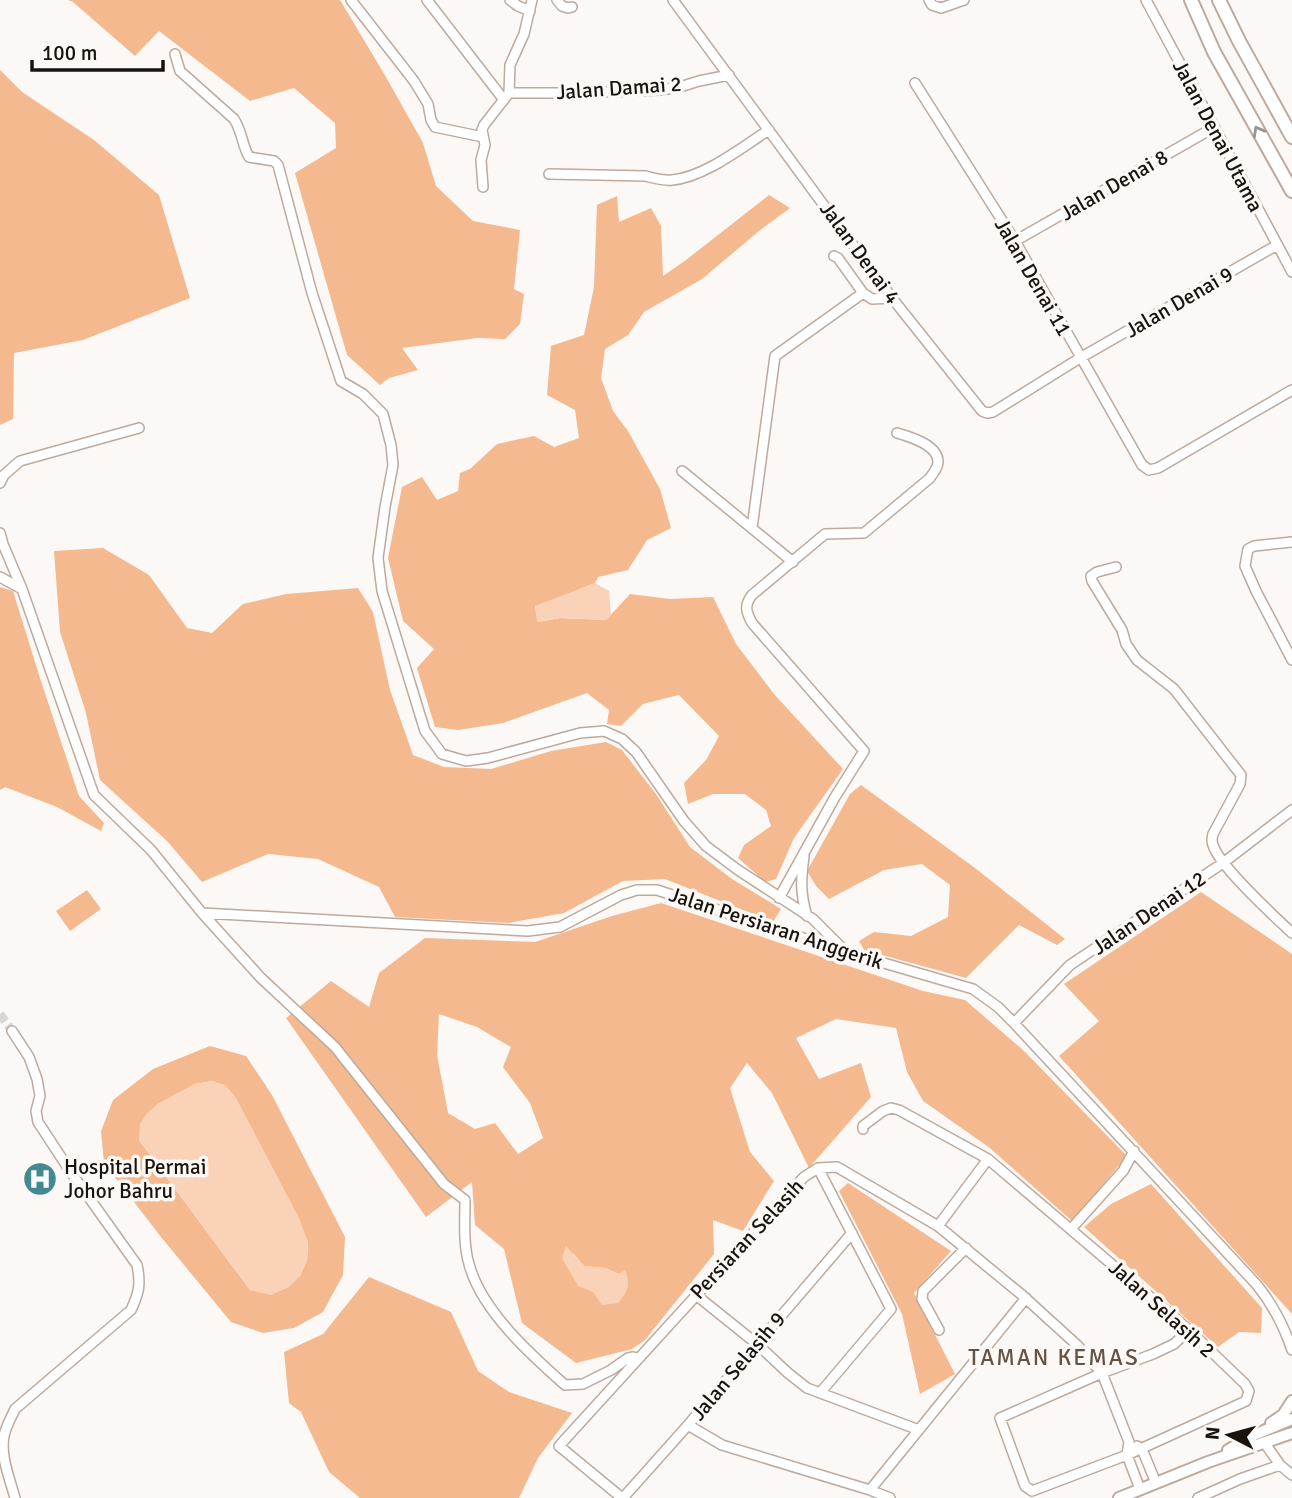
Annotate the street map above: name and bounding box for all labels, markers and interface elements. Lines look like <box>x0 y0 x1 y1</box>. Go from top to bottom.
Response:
scale bar <box>32 28 163 72</box>
text: 100 m <box>42 40 97 66</box>
street label: Jalan Denai Utama <box>1167 56 1269 216</box>
street label: Jalan Damai 2 <box>555 71 683 105</box>
one-way arrow <box>1253 126 1266 139</box>
street label: Jalan Denai 8 <box>1055 144 1173 226</box>
street label: Jalan Denai 4 <box>814 197 906 309</box>
street label: Jalan Denai 11 <box>989 213 1077 341</box>
street label: Jalan Denai 9 <box>1120 261 1238 343</box>
street label: Jalan Denai 12 <box>1087 865 1211 961</box>
street label: Jalan Persiaran Anggerik <box>666 881 887 975</box>
place label: Hospital Permai Johor Bahru <box>64 1154 206 1204</box>
hospital icon: Hospital Permai Johor Bahru <box>21 1160 59 1198</box>
street label: Persiaran Selasih <box>685 1174 809 1304</box>
street label: Jalan Selasih 2 <box>1104 1255 1220 1363</box>
street label: Jalan Selasih 9 <box>685 1306 791 1426</box>
district label: TAMAN KEMAS <box>968 1343 1140 1372</box>
north arrow <box>1194 1400 1264 1470</box>
text: N <box>1200 1426 1226 1441</box>

